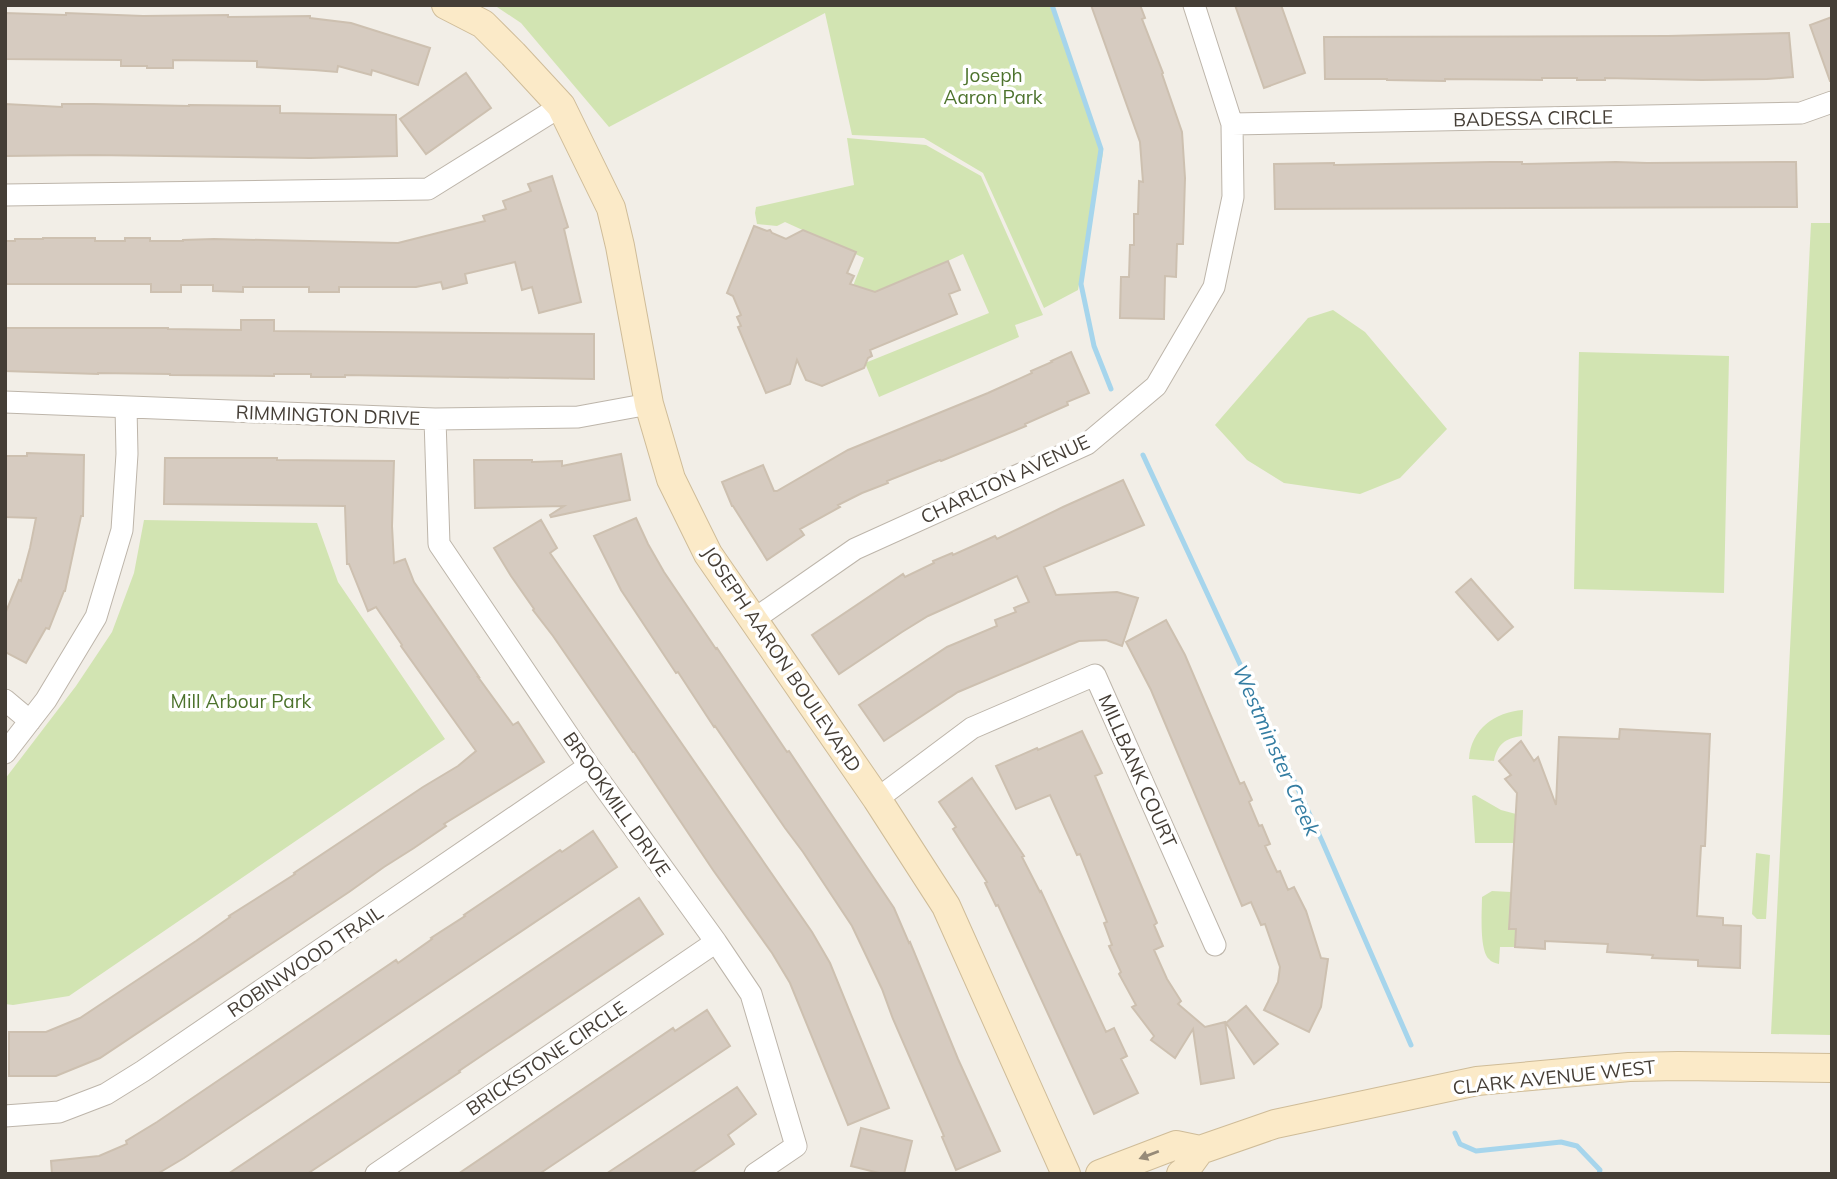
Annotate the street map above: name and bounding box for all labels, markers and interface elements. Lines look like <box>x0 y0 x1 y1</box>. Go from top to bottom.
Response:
park label: Joseph Aaron Park <box>943 63 1043 109</box>
street label: BADESSA CIRCLE <box>1453 105 1613 131</box>
street label: RIMMINGTON DRIVE <box>235 400 421 430</box>
street label: CHARLTON AVENUE <box>917 429 1093 529</box>
street label: JOSEPH AARON BOULEVARD <box>697 542 867 776</box>
water label: Westminster Creek <box>1228 660 1327 841</box>
park label: Mill Arbour Park <box>171 689 312 713</box>
street label: MILLBANK COURT <box>1093 691 1183 852</box>
street label: BROOKMILL DRIVE <box>558 727 676 881</box>
street label: ROBINWOOD TRAIL <box>223 900 388 1022</box>
street label: BRICKSTONE CIRCLE <box>461 995 631 1121</box>
street label: CLARK AVENUE WEST <box>1451 1054 1657 1100</box>
one-way arrow <box>1139 1149 1160 1160</box>

